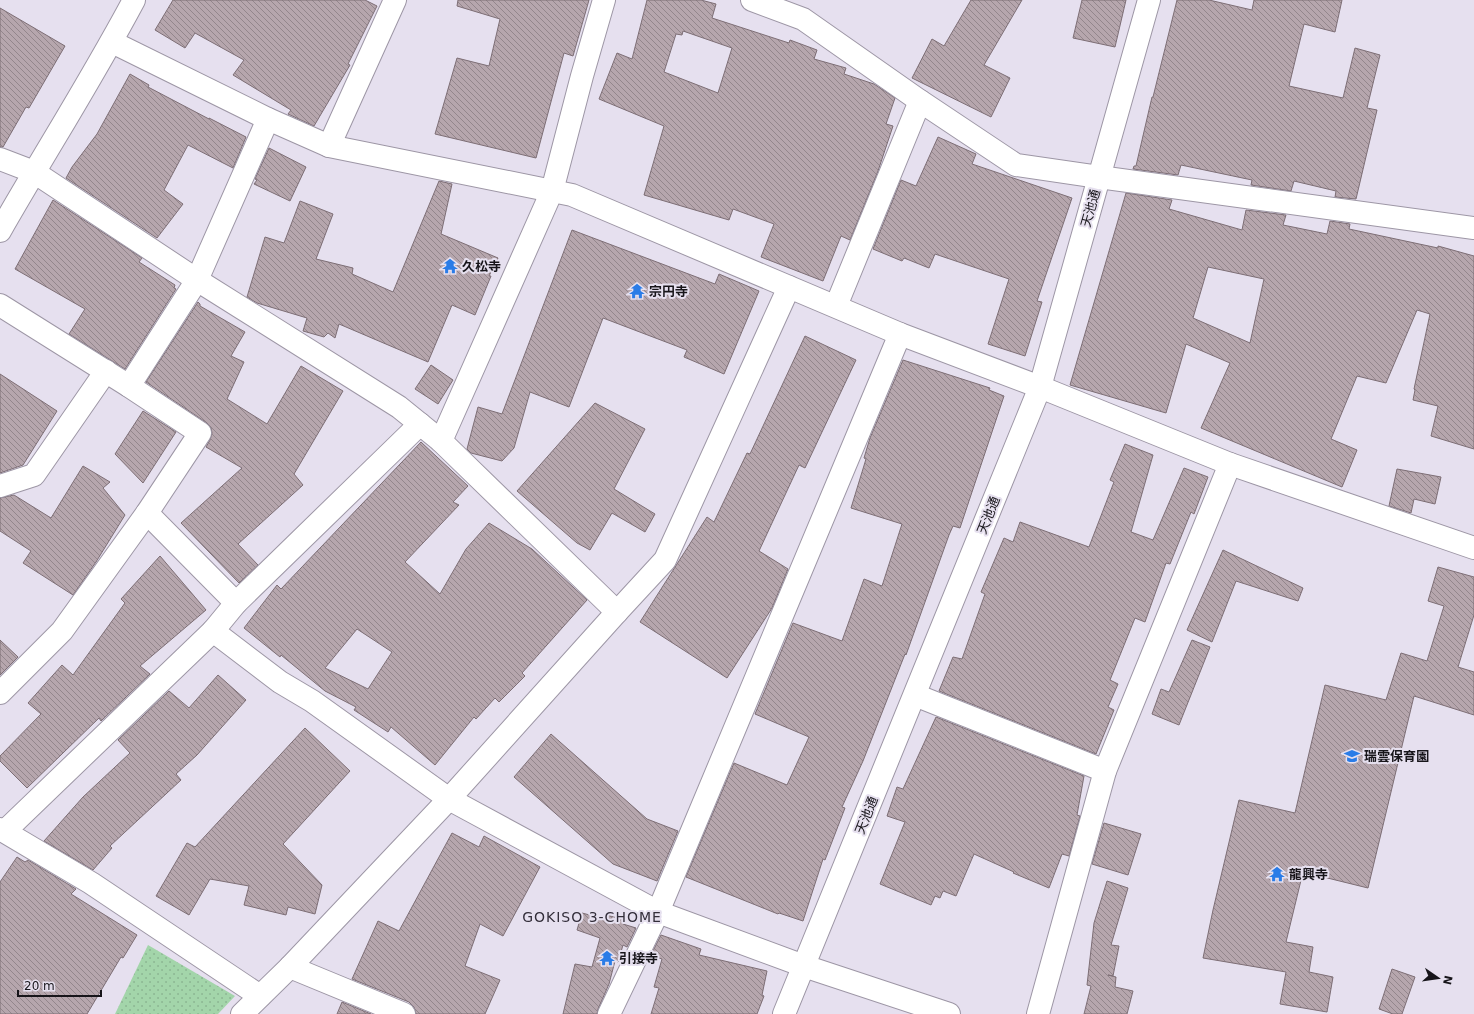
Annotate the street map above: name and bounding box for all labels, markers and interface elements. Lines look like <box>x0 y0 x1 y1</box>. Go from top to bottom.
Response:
street label: 天池通 <box>1078 187 1103 229</box>
temple icon: 久松寺 <box>441 257 459 275</box>
place label: 久松寺 <box>462 259 501 274</box>
temple icon: 宗円寺 <box>628 282 646 300</box>
place label: 宗円寺 <box>649 284 688 299</box>
street label: 天池通 <box>974 494 1003 536</box>
school or university icon: 瑞雲保育園 <box>1343 747 1361 765</box>
place label: 瑞雲保育園 <box>1364 749 1429 764</box>
street label: 天池通 <box>852 794 881 836</box>
temple icon: 龍興寺 <box>1268 865 1286 883</box>
place label: 龍興寺 <box>1289 867 1328 882</box>
district label: GOKISO 3-CHOME <box>522 909 662 925</box>
temple icon: 引接寺 <box>598 949 616 967</box>
place label: 引接寺 <box>619 951 658 966</box>
north arrow <box>1418 958 1458 998</box>
scale bar <box>18 972 101 998</box>
text: N <box>1440 974 1455 986</box>
text: 20 m <box>24 979 55 993</box>

